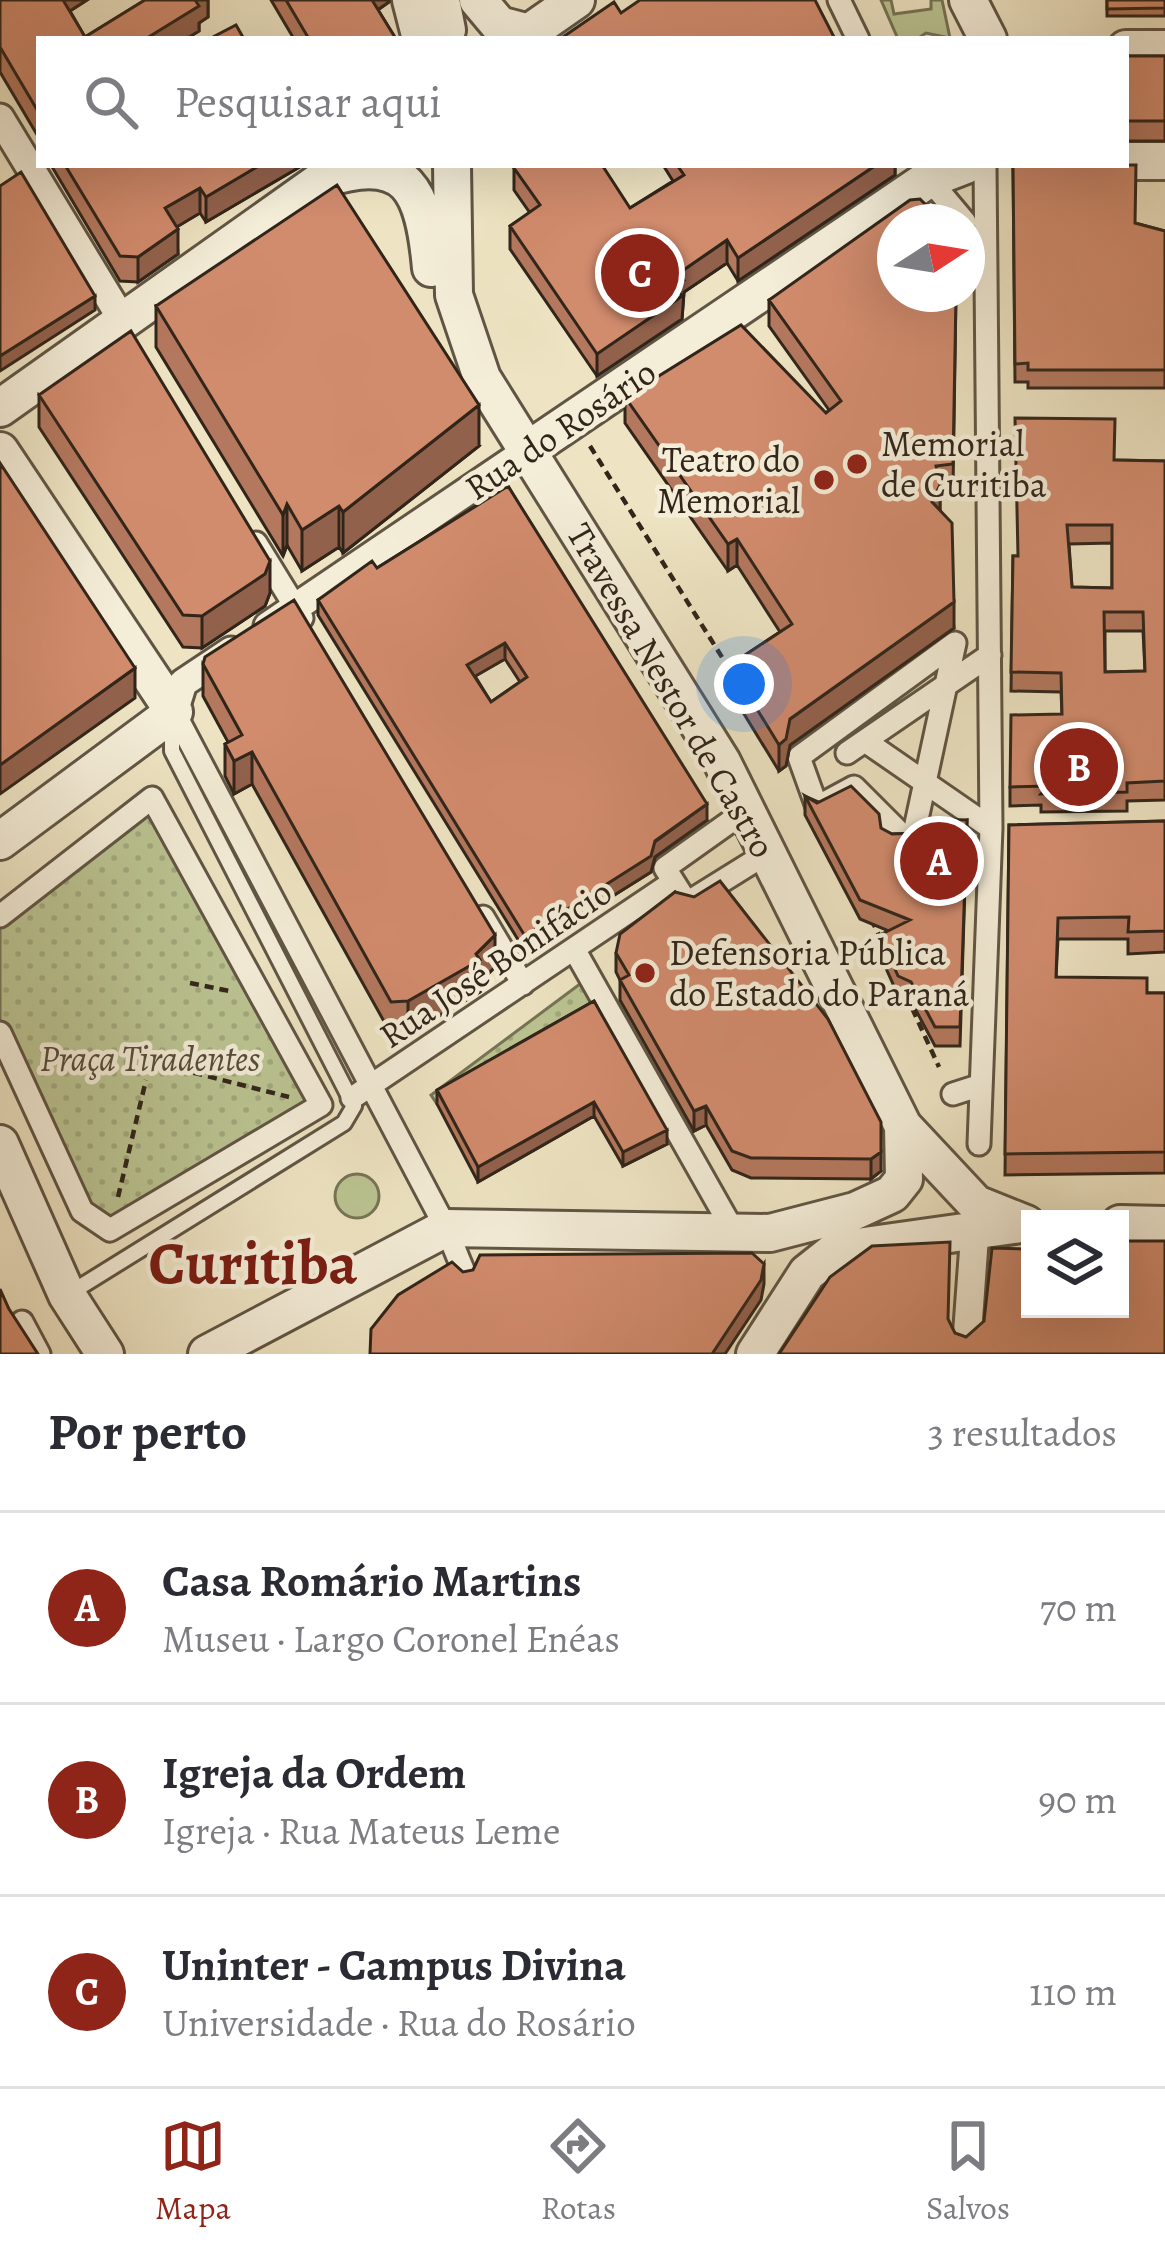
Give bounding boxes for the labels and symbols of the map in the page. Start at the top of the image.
north arrow [877,204,985,312]
pin: C [601,228,679,318]
street label: Rua do Rosário [455,347,665,511]
place label: Memorial de Curitiba [881,419,1047,509]
place label: Teatro do Memorial [657,435,800,525]
marker: Memorial de Curitiba [844,451,870,477]
marker: Teatro do Memorial [811,467,837,493]
street label: Travessa Nestor de Castro [556,514,787,866]
your location [714,654,774,714]
pin: B [1040,722,1118,812]
pin: A [900,816,978,906]
street label: Rua José Bonifácio [369,867,621,1059]
place label: Defensoria Pública do Estado do Paraná [669,928,969,1018]
marker: Defensoria Pública do Estado do Paraná [632,960,658,986]
park label: Praça Tiradentes [40,1034,260,1083]
district label: Curitiba [149,1223,357,1305]

